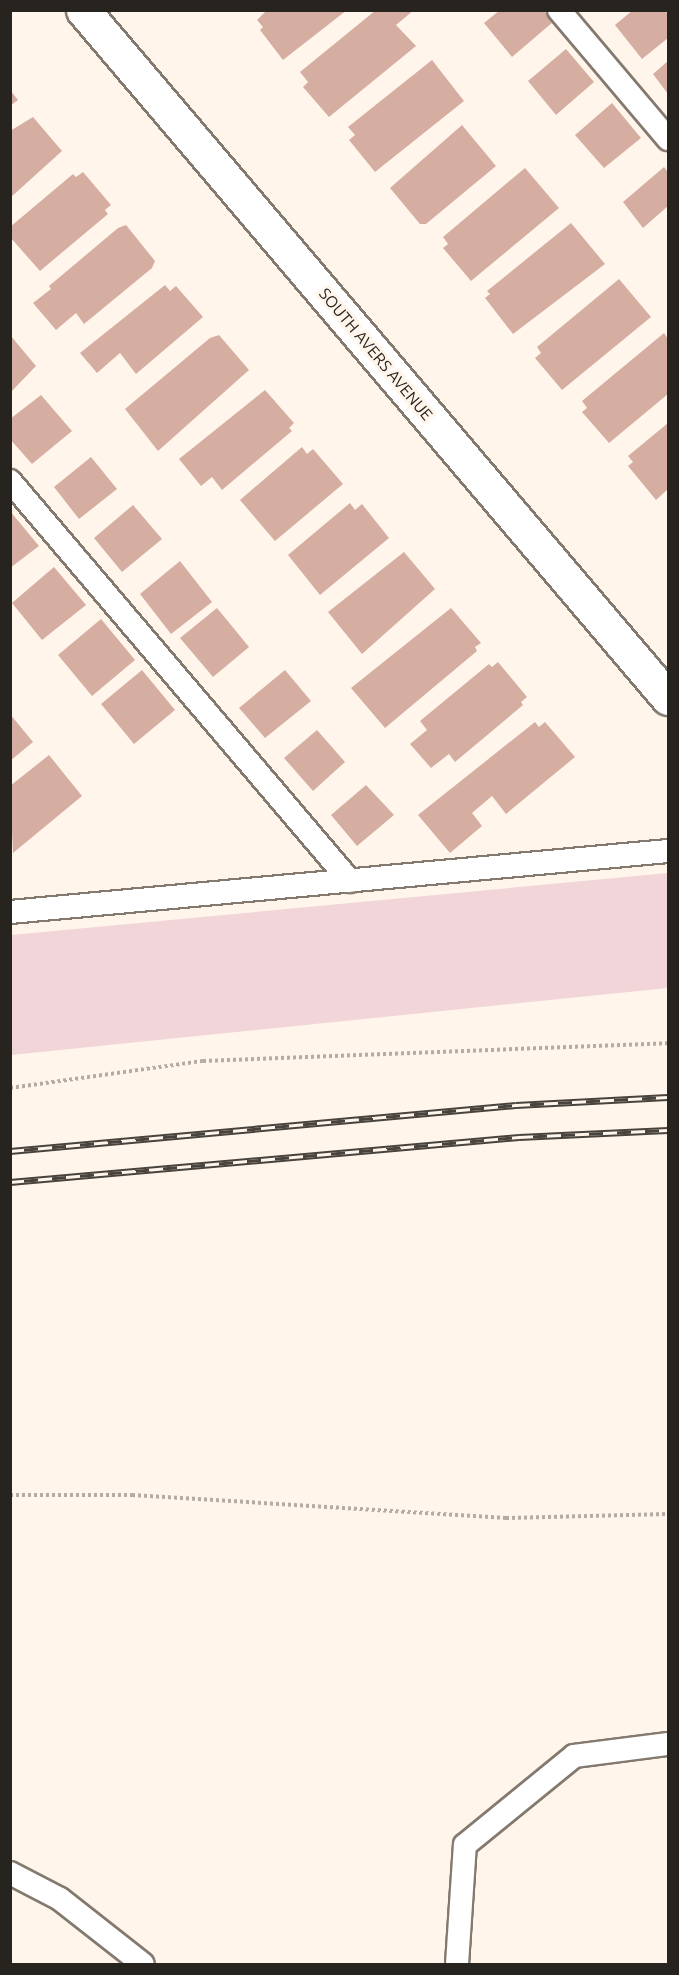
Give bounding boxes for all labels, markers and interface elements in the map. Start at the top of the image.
street label: SOUTH AVERS AVENUE [315,284,437,424]

